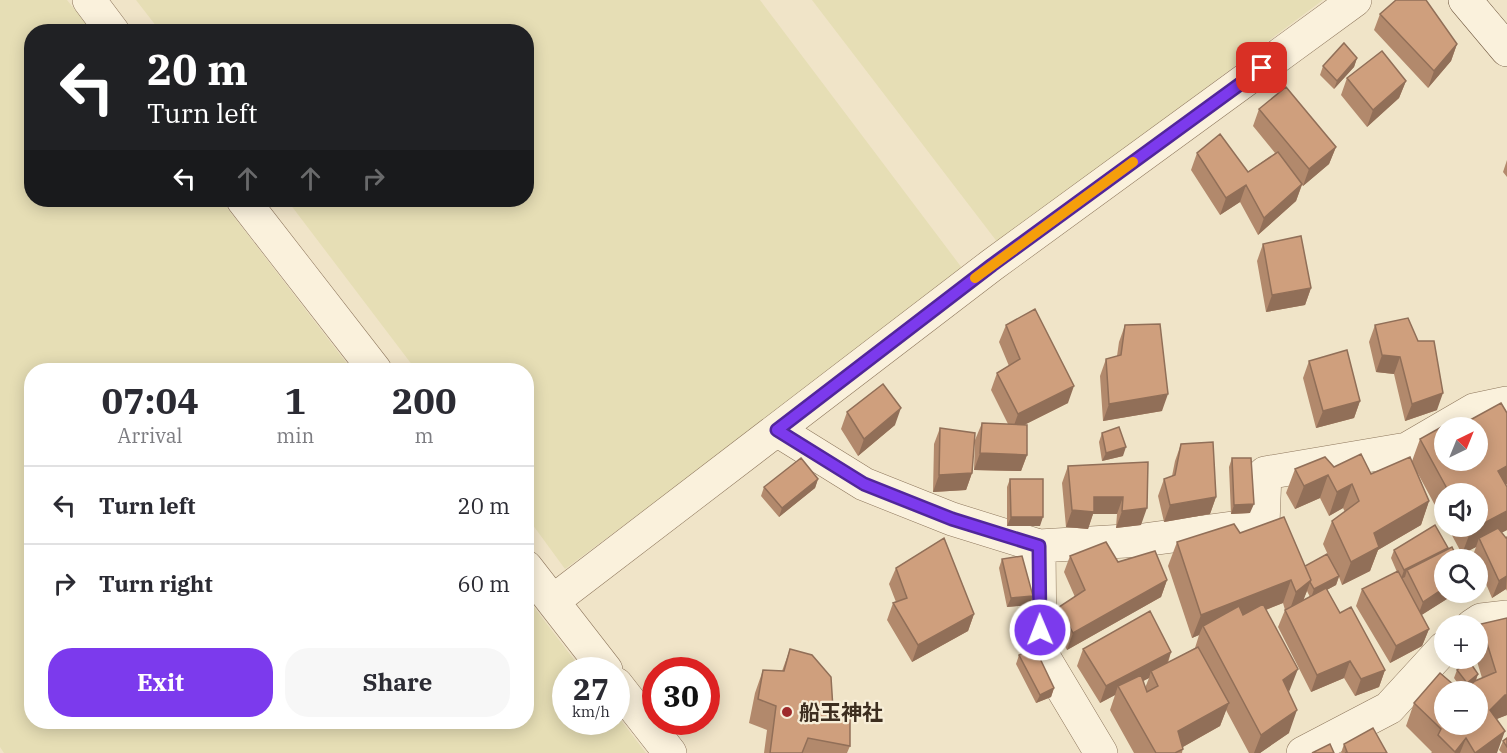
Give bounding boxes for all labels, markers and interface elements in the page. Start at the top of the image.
text: 20 m [147,42,248,97]
pin [1236,42,1287,93]
icon: left [48,48,126,126]
icon: arrive [1245,51,1278,84]
text: Turn left [147,95,258,130]
icon: left [168,162,201,195]
icon: ahead [231,162,264,195]
icon: ahead [294,162,327,195]
icon: right [357,162,390,195]
text: 07:04 [101,377,199,424]
text: 1 [284,377,306,424]
text: 200 [392,377,457,424]
north arrow [1434,417,1488,471]
map controls [1434,417,1488,735]
text: Arrival [118,422,183,449]
text: min [276,422,314,449]
text: m [415,422,434,449]
button: sound [1434,483,1488,537]
icon: left [48,489,81,522]
text: Turn left [99,491,195,520]
text: 20 m [458,491,510,520]
button: search [1434,549,1488,603]
icon: right [48,567,81,600]
text: Turn right [99,569,213,598]
text: 60 m [458,569,510,598]
position arrow [1008,598,1072,662]
button: + [1434,615,1488,669]
button: Exit [48,648,273,717]
button: Share [285,648,510,717]
speed limit sign: 30 [642,657,720,735]
text: 27 [573,669,609,708]
button: − [1434,681,1488,735]
place label: 船玉神社 [799,698,883,726]
text: km/h [572,702,610,721]
marker: 船玉神社 [780,705,794,719]

